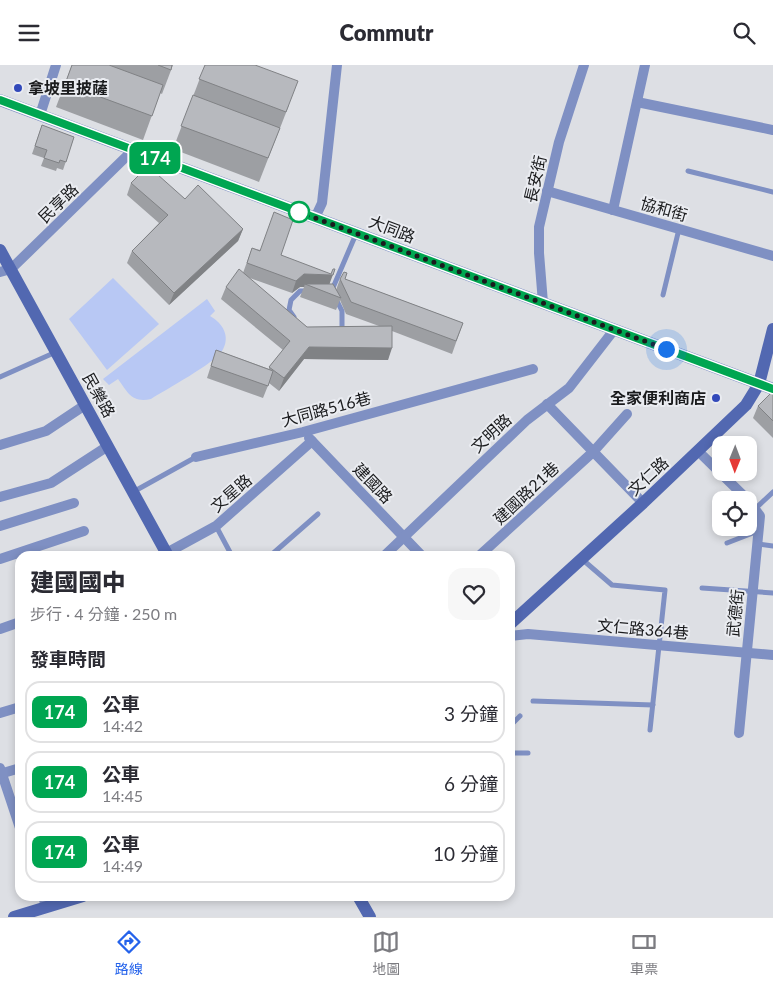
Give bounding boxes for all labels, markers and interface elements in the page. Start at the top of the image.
icon: menu [15,19,43,47]
text: Commutr [340,19,433,46]
icon: search [730,19,758,47]
place label: 拿坡里披薩 [28,78,108,97]
marker: 拿坡里披薩 [12,82,24,94]
line badge: 174 [126,142,184,174]
text: 174 [139,147,171,169]
street label: 長安街 [520,153,549,204]
street label: 民享路 [34,179,82,226]
street label: 協和街 [638,193,690,224]
unlabelled marker [288,201,310,223]
street label: 大同路 [366,211,418,246]
your location [654,337,679,362]
street label: 民樂路 [79,369,119,420]
street label: 大同路516巷 [279,387,373,430]
place label: 全家便利商店 [610,388,706,407]
marker: 全家便利商店 [710,392,722,404]
street label: 文明路 [467,409,515,456]
north arrow [712,436,758,481]
map controls [712,436,757,536]
street label: 文仁路 [624,452,672,499]
street label: 建國路21巷 [489,458,562,528]
street label: 建國路 [350,459,397,507]
street label: 文星路 [206,470,255,516]
button: locate [712,491,757,536]
text: 建國國中 [30,567,126,596]
button: heart [448,568,500,620]
street label: 武德街 [723,588,746,638]
text: 步行 · 4 分鐘 · 250 m [30,604,177,623]
street label: 文仁路364巷 [596,615,690,642]
text: 發車時間 [30,647,106,670]
text: 公車 [102,692,140,715]
text: 174 [44,701,75,723]
text: 3 分鐘 [444,702,498,725]
text: 14:42 [102,716,143,735]
text: 公車 [102,762,140,785]
text: 174 [44,771,75,793]
text: 6 分鐘 [444,772,498,795]
text: 14:45 [102,786,143,805]
text: 公車 [102,832,140,855]
text: 174 [44,841,75,863]
text: 10 分鐘 [433,842,498,865]
text: 14:49 [102,856,143,875]
tab: 路線 [115,928,143,978]
tab: 地圖 [372,928,400,978]
tab: 車票 [630,928,658,978]

